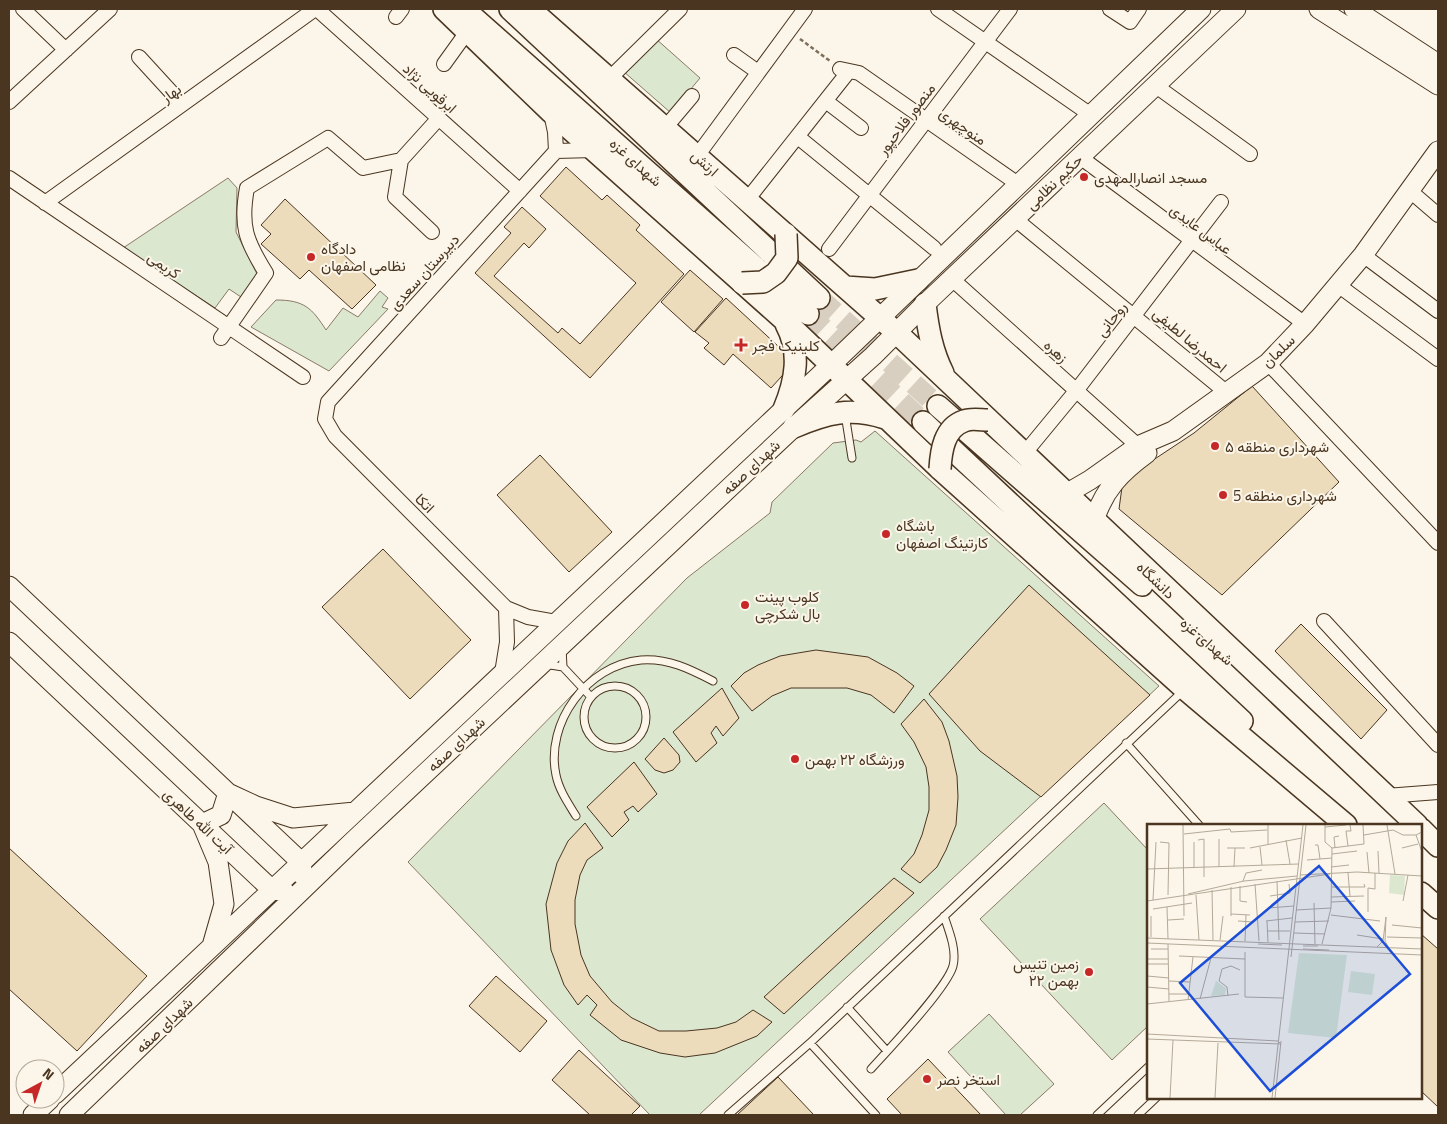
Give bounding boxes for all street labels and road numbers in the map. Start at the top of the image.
street label: ابرقویی نژاد [398,57,462,119]
street label: بهار [155,78,186,109]
street label: منصور فلاحپور [871,78,941,161]
street label: منوچهری [934,101,992,151]
street label: شهدای غزه [604,132,668,192]
street label: ارتش [686,144,724,182]
street label: حکیم نظامی [1020,149,1088,215]
street label: عباس عابدی [1165,198,1237,260]
street label: دبیرستان سعدی [383,229,465,315]
street label: کریمی [143,245,185,285]
street label: روحانی [1090,296,1132,342]
street label: احمدرضا لطیفی [1148,302,1232,378]
street label: سلمان [1256,329,1300,373]
street label: زهره [1039,334,1073,368]
street label: شهدای صفه [717,434,785,500]
street label: اتکا [410,488,440,518]
street label: دانشگاه [1131,556,1181,604]
street label: شهدای غزه [1175,611,1239,671]
street label: شهدای صفه [422,711,490,777]
street label: آیت الله طاهری [158,783,239,860]
street label: شهدای صفه [130,991,198,1058]

